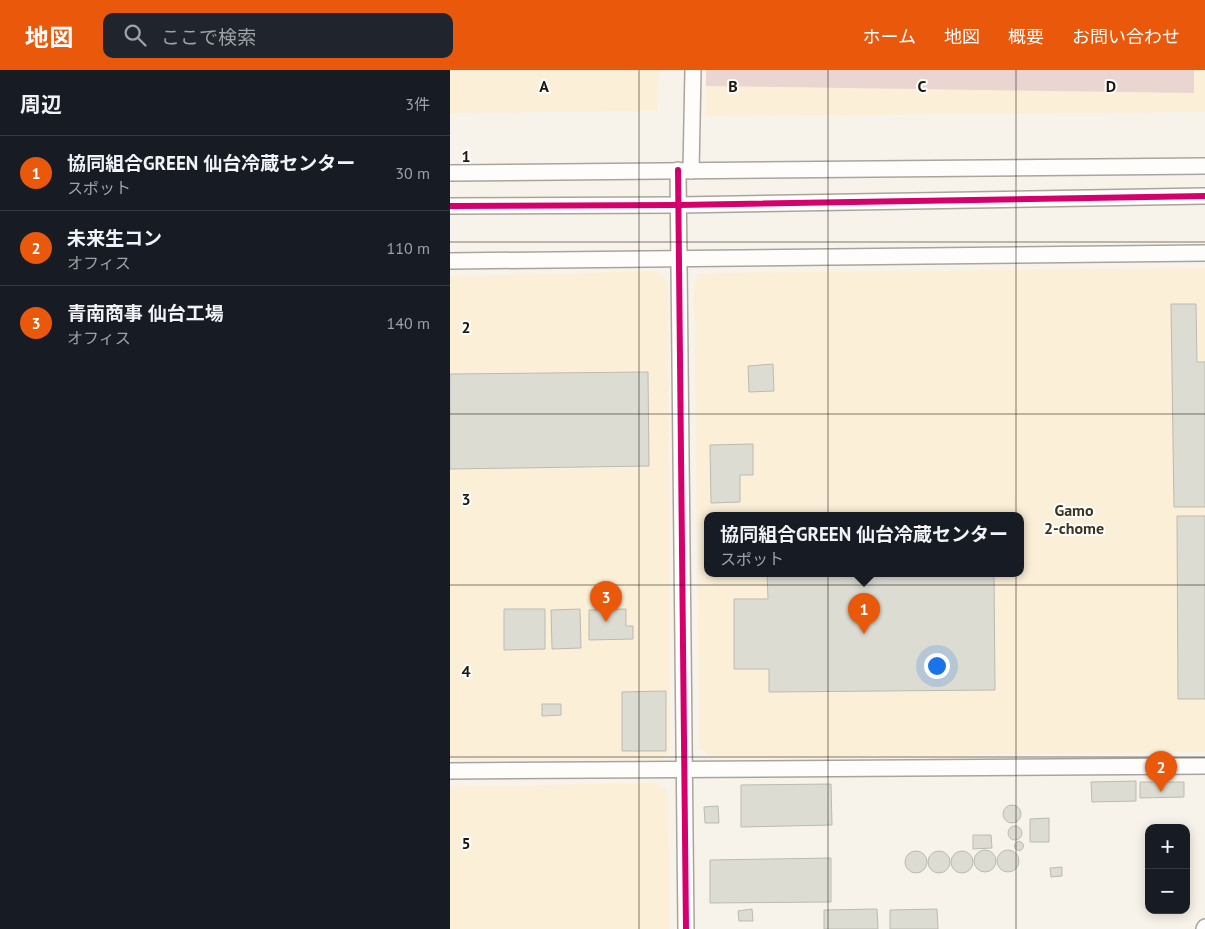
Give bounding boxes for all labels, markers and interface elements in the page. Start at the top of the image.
search box [103,13,453,58]
icon: search [121,21,149,49]
text: 地図 [25,22,73,53]
text: ここで検索 [161,25,256,49]
text: ホーム [863,25,916,48]
text: 地図 [944,25,980,48]
text: 概要 [1008,25,1044,48]
text: お問い合わせ [1072,25,1180,48]
text: A [539,76,549,96]
text: B [728,76,738,96]
text: C [918,76,927,96]
text: D [1106,76,1116,96]
text: 周辺 [20,91,62,118]
text: 3件 [405,94,430,114]
text: 1 [461,146,471,166]
text: 協同組合GREEN 仙台冷蔵センター [67,151,355,175]
text: 1 [31,163,41,183]
text: 30 m [395,163,430,183]
text: スポット [67,178,131,198]
text: 未来生コン [67,226,162,250]
text: 2 [31,238,41,258]
text: 110 m [387,238,430,258]
text: オフィス [67,253,131,273]
text: 青南商事 仙台工場 [67,301,224,325]
text: 3 [31,313,41,333]
text: 140 m [387,313,430,333]
text: 2 [461,317,471,337]
text: オフィス [67,328,131,348]
text: 3 [461,489,471,509]
district label: Gamo 2-chome [1044,500,1104,538]
popup [704,512,1024,577]
text: 協同組合GREEN 仙台冷蔵センター [720,522,1008,546]
text: スポット [720,549,784,569]
pin: 3 [590,581,622,622]
pin: 1 [848,593,880,634]
your location [924,653,950,679]
text: 4 [461,661,471,681]
pin: 2 [1145,751,1177,792]
map controls [1145,824,1190,914]
button: + [1145,824,1190,869]
text: 5 [461,833,471,853]
button: − [1145,869,1190,914]

